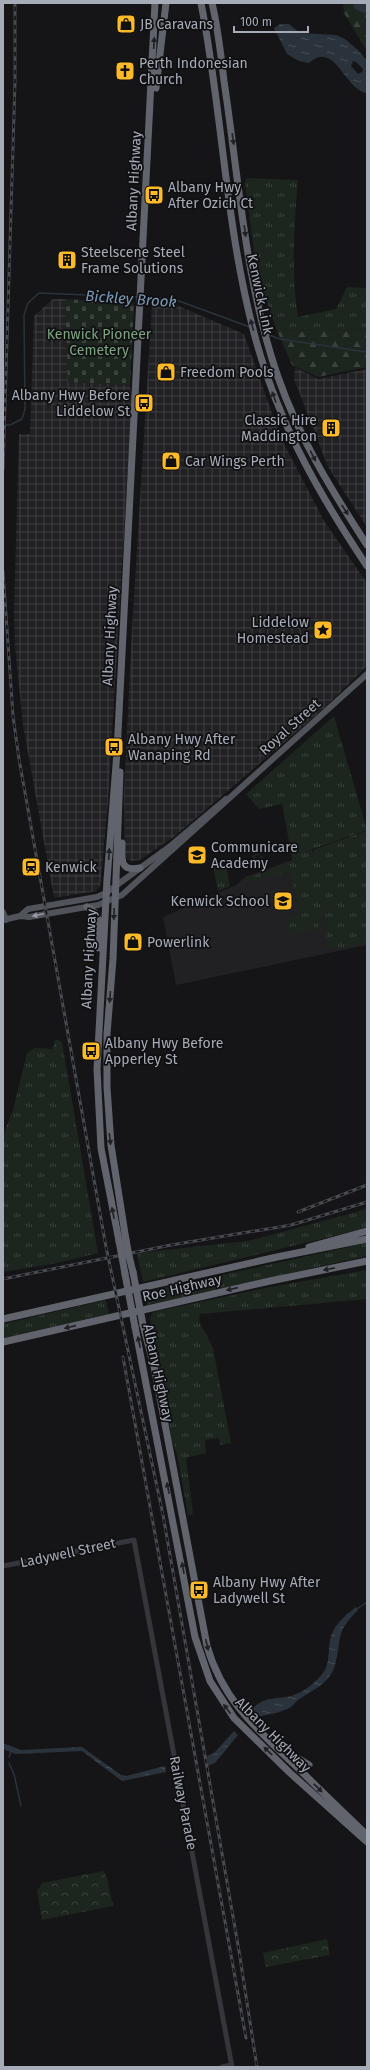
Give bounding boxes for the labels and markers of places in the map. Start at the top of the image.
shop icon: JB Caravans [115,13,137,35]
place label: JB Caravans [140,16,214,33]
place label: Perth Indonesian Church [139,55,248,88]
church icon: Perth Indonesian Church [114,60,136,82]
place label: Albany Hwy After Ozich Ct [168,179,254,212]
bus stop icon: Albany Hwy After Ozich Ct [143,184,165,206]
place label: Steelscene Steel Frame Solutions [81,244,185,277]
building icon: Steelscene Steel Frame Solutions [56,249,78,271]
shop icon: Freedom Pools [155,361,177,383]
place label: Freedom Pools [180,364,274,381]
place label: Albany Hwy Before Liddelow St [12,387,131,420]
bus stop icon: Albany Hwy Before Liddelow St [133,392,155,414]
place label: Classic Hire Maddington [241,412,317,445]
building icon: Classic Hire Maddington [320,417,342,439]
shop icon: Car Wings Perth [160,450,182,472]
place label: Car Wings Perth [185,453,285,470]
place label: Liddelow Homestead [237,614,309,647]
place icon: Liddelow Homestead [312,619,334,641]
place label: Albany Hwy After Wanaping Rd [128,731,236,764]
bus stop icon: Albany Hwy After Wanaping Rd [103,736,125,758]
place label: Communicare Academy [211,839,298,872]
school or university icon: Communicare Academy [186,844,208,866]
station icon: Kenwick [20,856,42,878]
place label: Kenwick [45,859,98,876]
school or university icon: Kenwick School [272,890,294,912]
place label: Kenwick School [171,893,269,910]
shop icon: Powerlink [122,931,144,953]
place label: Powerlink [147,934,210,951]
place label: Albany Hwy Before Apperley St [105,1035,223,1068]
bus stop icon: Albany Hwy Before Apperley St [80,1040,102,1062]
place label: Albany Hwy After Ladywell St [213,1574,321,1607]
bus stop icon: Albany Hwy After Ladywell St [188,1579,210,1601]

